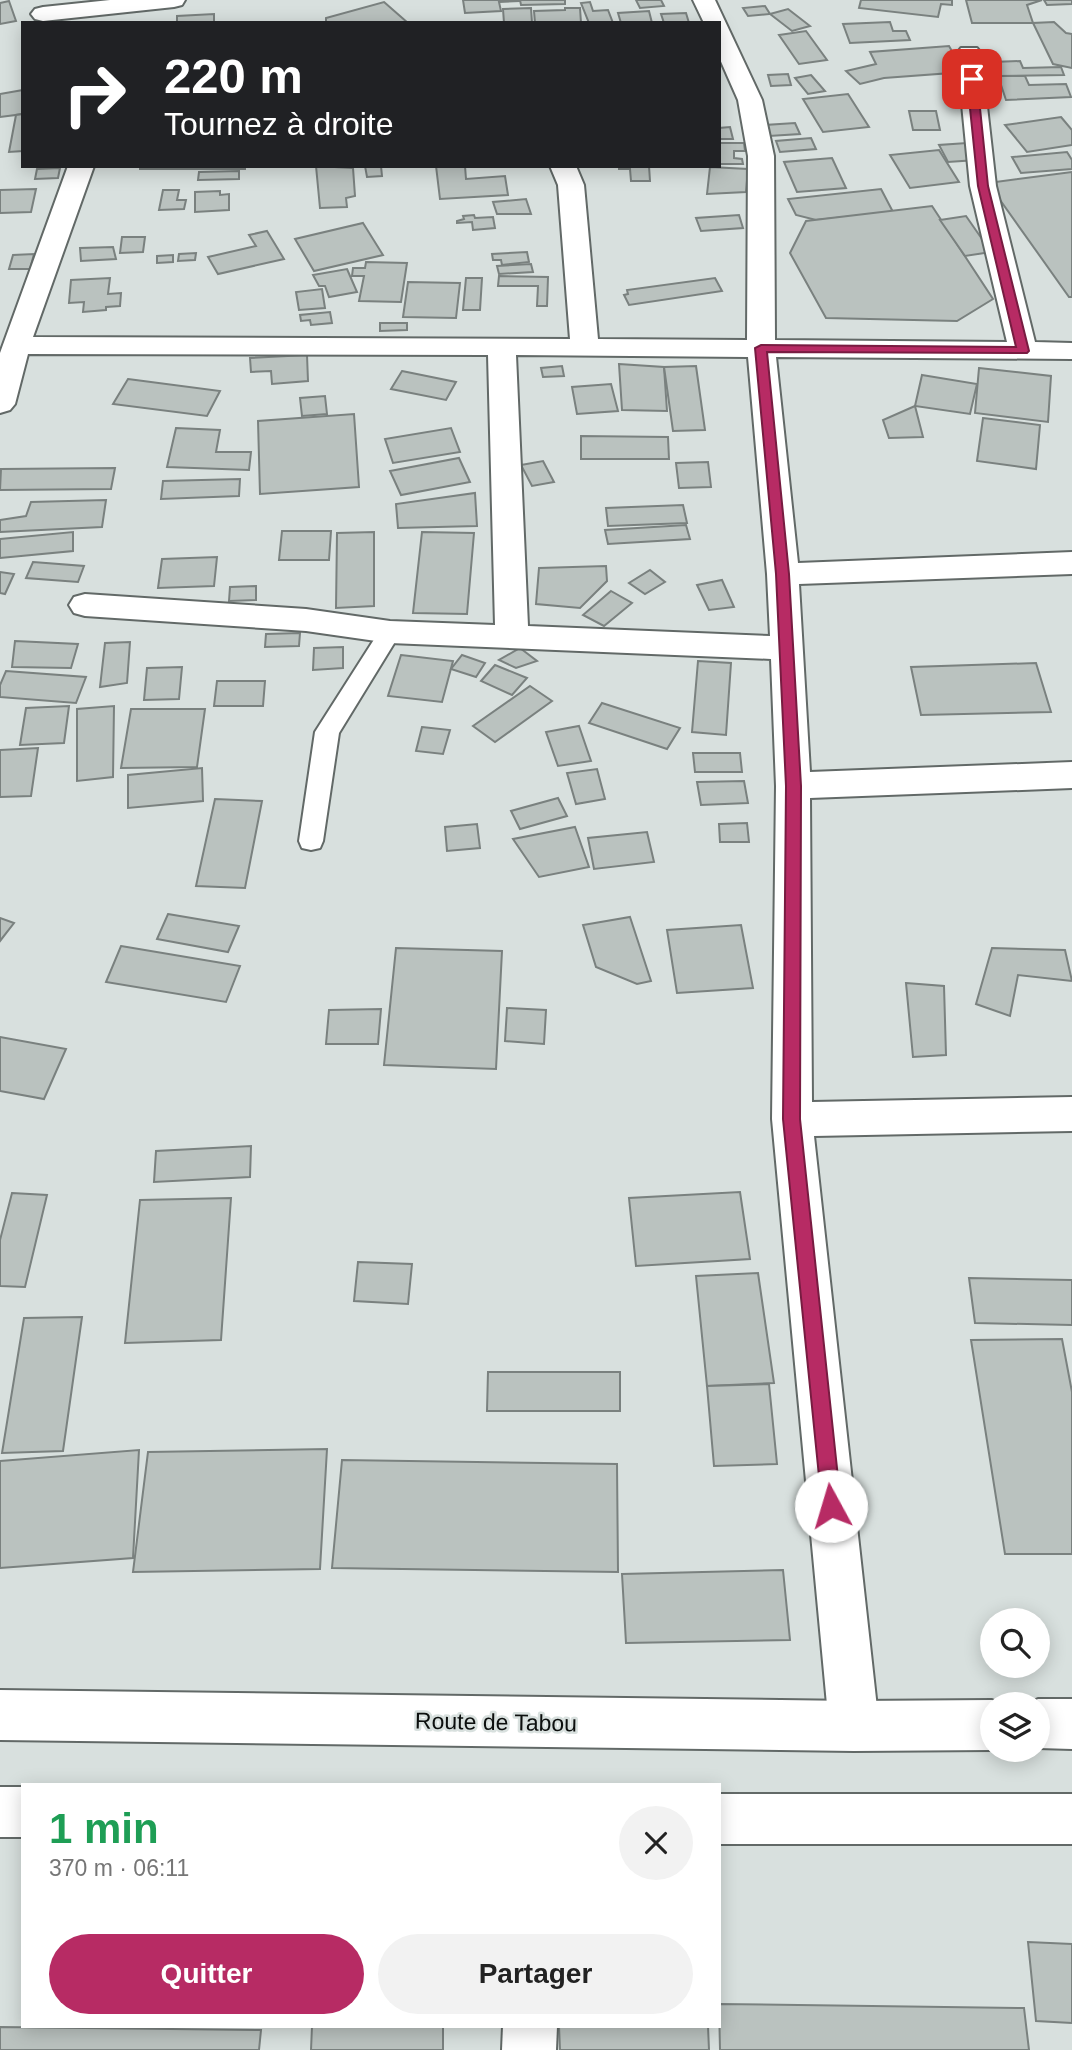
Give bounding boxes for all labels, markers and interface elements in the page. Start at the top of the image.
icon: right [49,49,140,140]
text: 220 m [164,49,303,103]
pin [942,49,1002,109]
icon: arrive [953,60,991,98]
text: Tournez à droite [164,106,393,142]
position arrow [794,1469,868,1543]
map controls [980,1608,1050,1762]
button: search [980,1608,1050,1678]
button: layers [980,1692,1050,1762]
street label: Route de Tabou [415,1708,577,1736]
text: 1 min [49,1805,159,1852]
button: close [619,1806,693,1880]
text: 370 m · 06:11 [49,1855,189,1881]
button: Quitter [49,1934,364,2014]
button: Partager [378,1934,693,2014]

